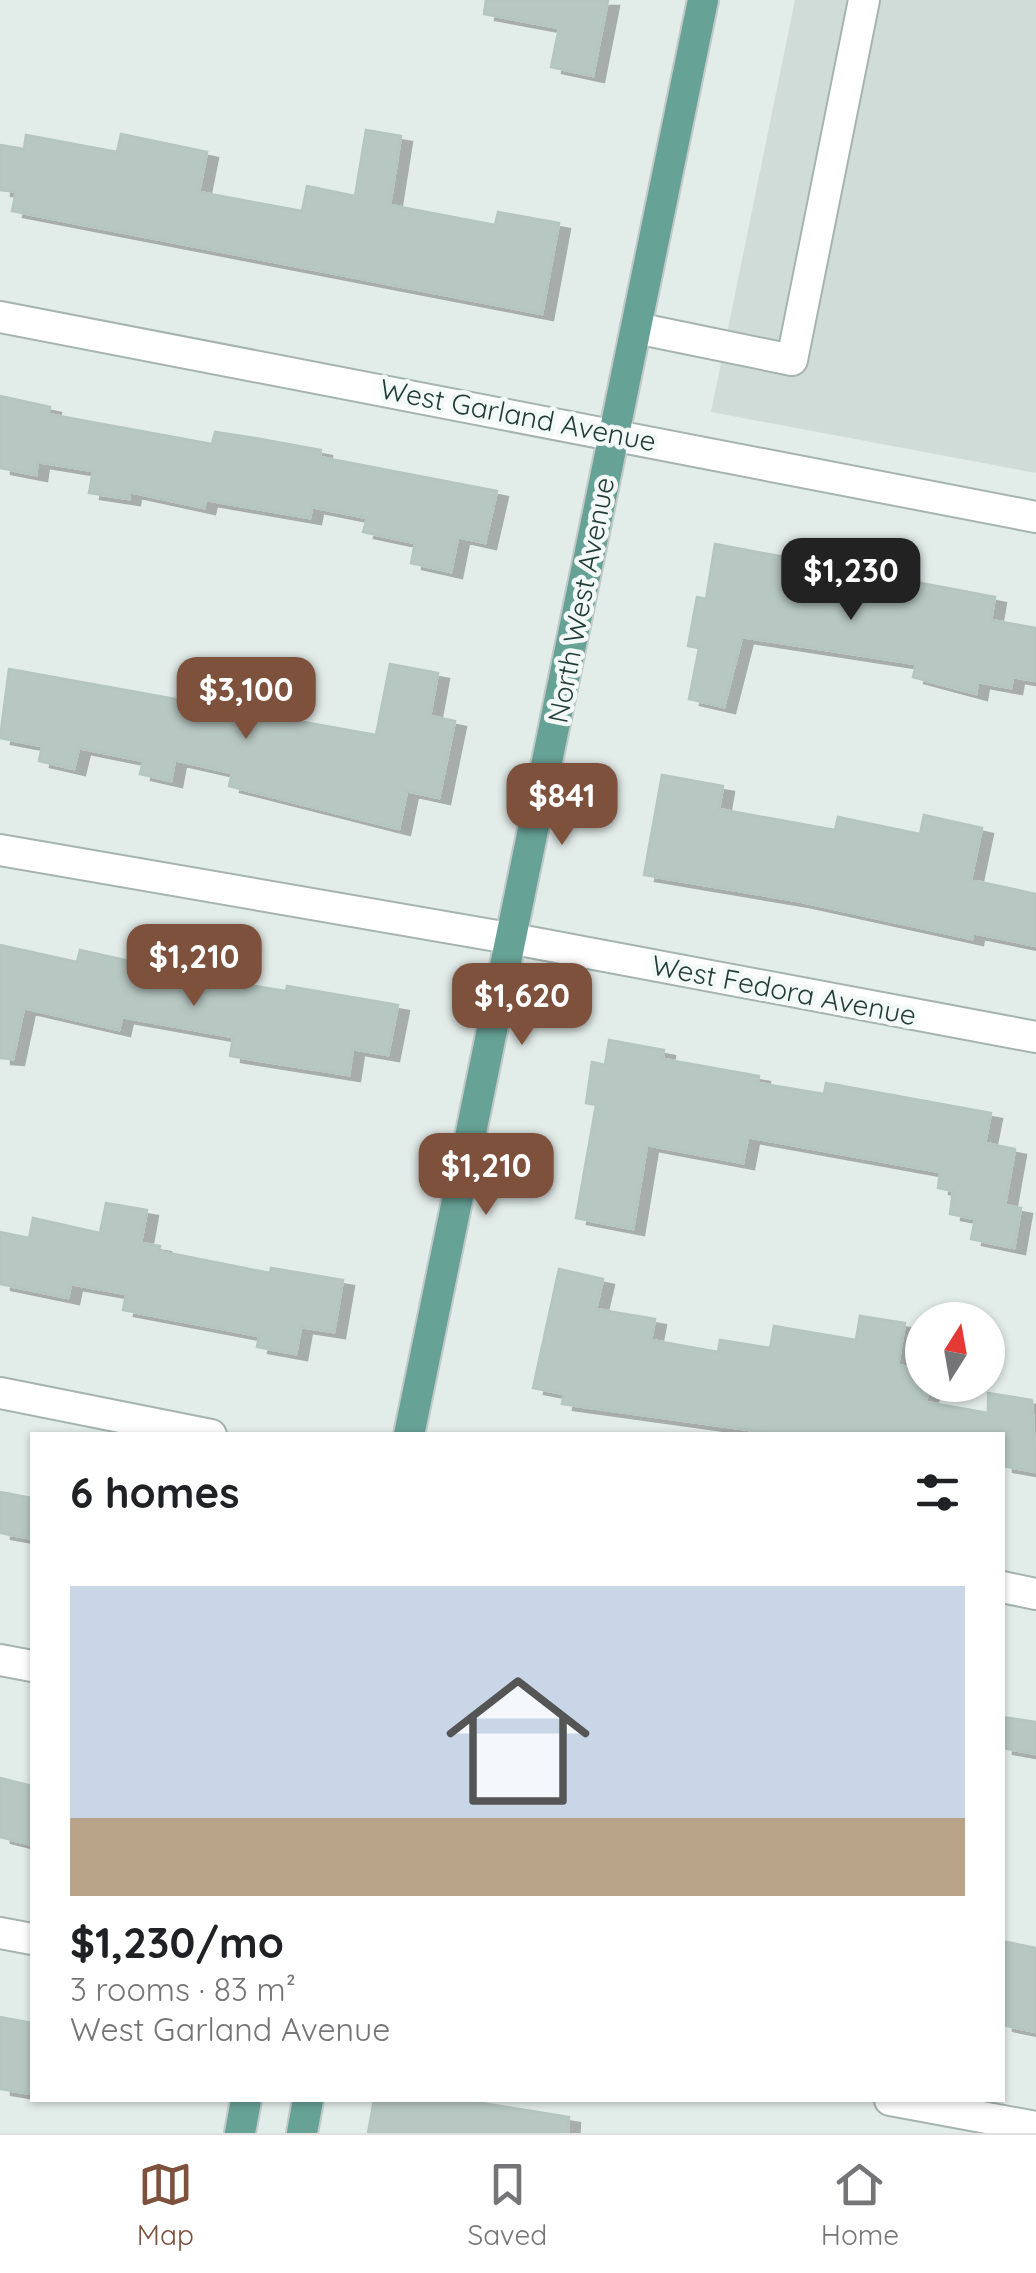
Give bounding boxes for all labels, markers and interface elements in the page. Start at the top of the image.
street label: West Garland Avenue [377,371,659,458]
street label: North West Avenue [540,474,622,726]
pin: $1,230 [770,538,932,623]
text: $1,230 [803,550,899,590]
pin: $3,100 [165,657,327,742]
text: $3,100 [199,669,293,709]
pin: $841 [503,763,621,848]
text: $841 [529,775,595,815]
pin: $1,210 [113,924,275,1009]
text: $1,210 [149,936,239,976]
street label: West Fedora Avenue [649,947,919,1032]
pin: $1,620 [441,963,603,1048]
text: $1,620 [474,975,570,1015]
pin: $1,210 [405,1133,567,1218]
text: $1,210 [441,1145,531,1185]
north arrow [905,1302,1005,1402]
map controls [905,1302,1005,1402]
icon: filters [910,1465,965,1520]
text: 6 homes [70,1466,240,1519]
icon: home [428,1651,608,1831]
text: $1,230/mo [70,1916,284,1969]
text: 3 rooms · 83 m² [70,1969,296,2009]
text: West Garland Avenue [70,2009,390,2049]
tab: Map [137,2157,194,2252]
tab: Saved [467,2157,547,2252]
tab: Home [821,2157,899,2252]

